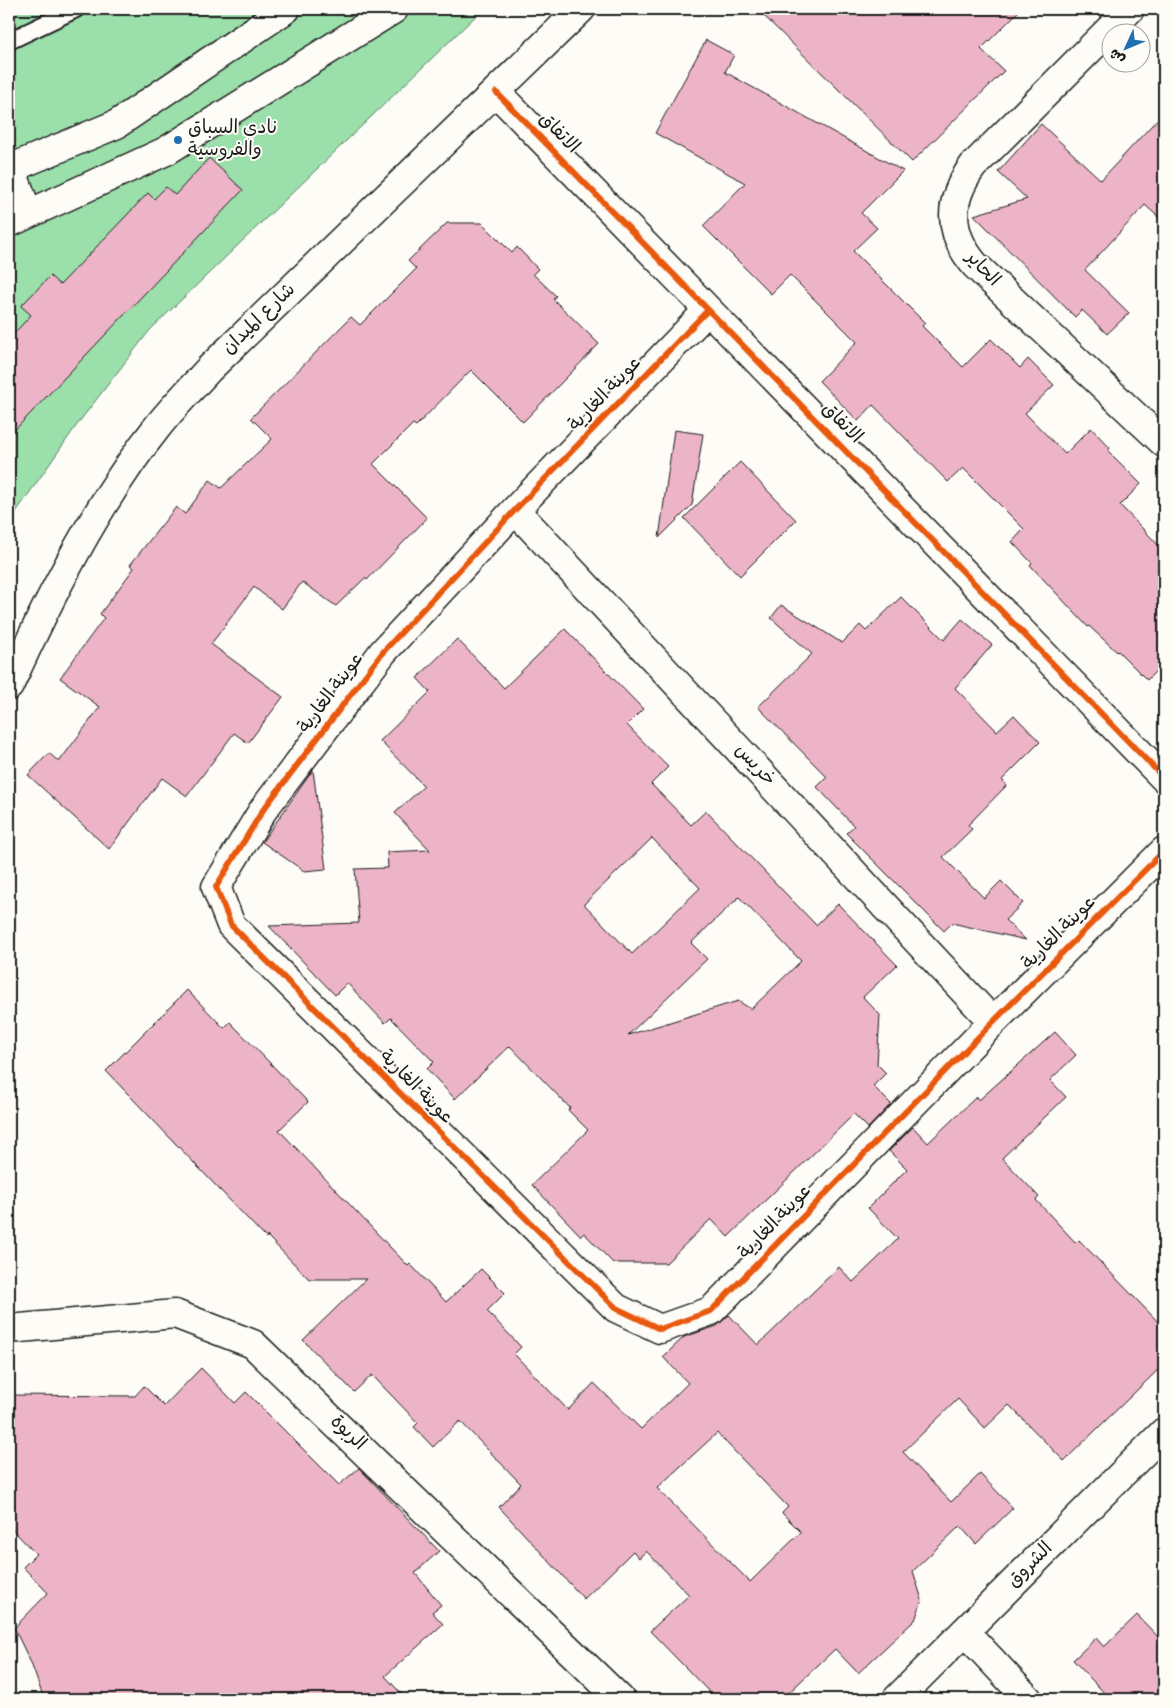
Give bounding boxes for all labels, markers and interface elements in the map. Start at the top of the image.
north arrow [1100,22,1150,72]
text: ش [1107,44,1130,67]
street label: الاتفاق [533,108,583,160]
place label: نادي السباق والفروسية [188,118,277,163]
marker: نادي السباق والفروسية [172,134,184,146]
street label: الحاير [959,246,1004,292]
street label: شارع الميدان [219,279,301,361]
street label: عوينة الغارية [565,353,647,437]
street label: الاتفاق [816,398,866,450]
street label: عوينة الغارية [294,649,370,739]
street label: خريس [729,740,779,792]
street label: عوينة الغارية [1018,892,1102,976]
street label: عوينة الغارية [373,1046,457,1130]
street label: عوينة الغارية [735,1181,817,1265]
street label: الربوة [324,1411,370,1457]
street label: الشروق [1003,1538,1059,1594]

